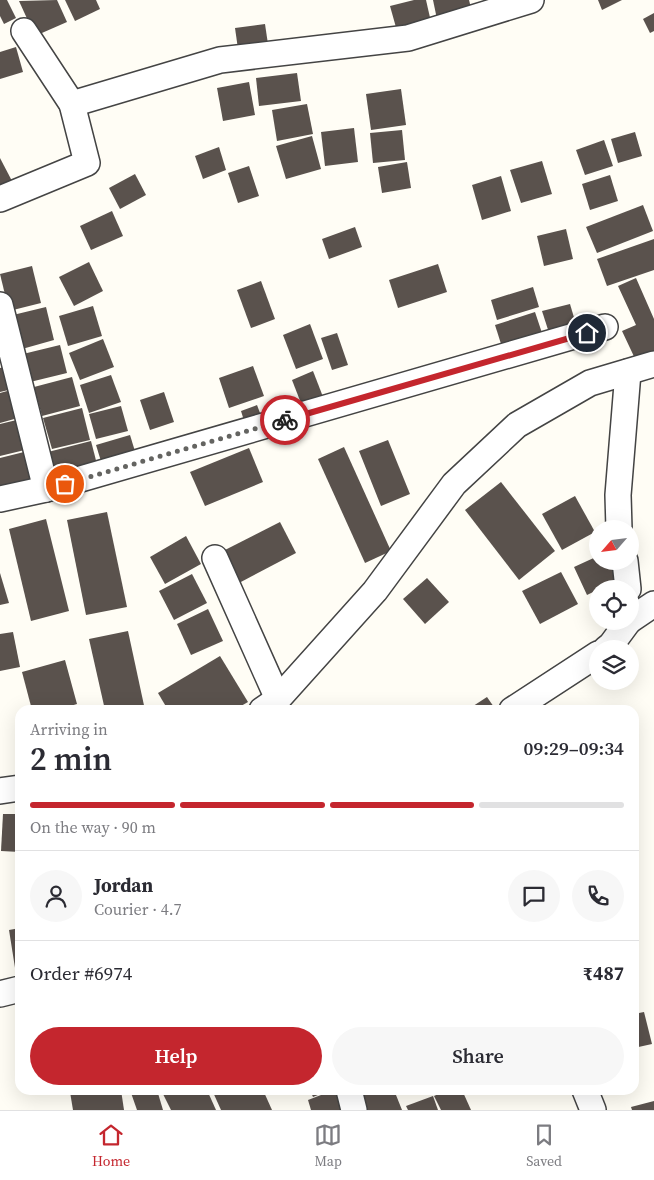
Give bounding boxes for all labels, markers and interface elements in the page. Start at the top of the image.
pin [566,312,608,354]
icon: home [573,319,601,347]
courier [260,395,310,445]
icon: bike [271,406,299,434]
pin [44,463,86,505]
icon: bag [51,470,79,498]
north arrow [589,520,639,570]
map controls [589,520,639,690]
button: locate [589,580,639,630]
button: layers [589,640,639,690]
text: Arriving in [30,718,108,740]
text: 09:29–09:34 [524,735,624,761]
text: 2 min [30,737,112,781]
text: On the way · 90 m [30,816,156,838]
button: person [30,870,82,922]
button: chat [508,870,560,922]
button: phone [572,870,624,922]
text: Jordan [94,872,153,898]
text: Courier · 4.7 [94,898,182,920]
text: Order #6974 [30,960,132,986]
text: ₹487 [583,960,624,986]
button: Help [30,1027,322,1085]
button: Share [332,1027,624,1085]
tab: Home [92,1121,130,1171]
tab: Map [314,1121,342,1171]
tab: Saved [526,1121,562,1171]

